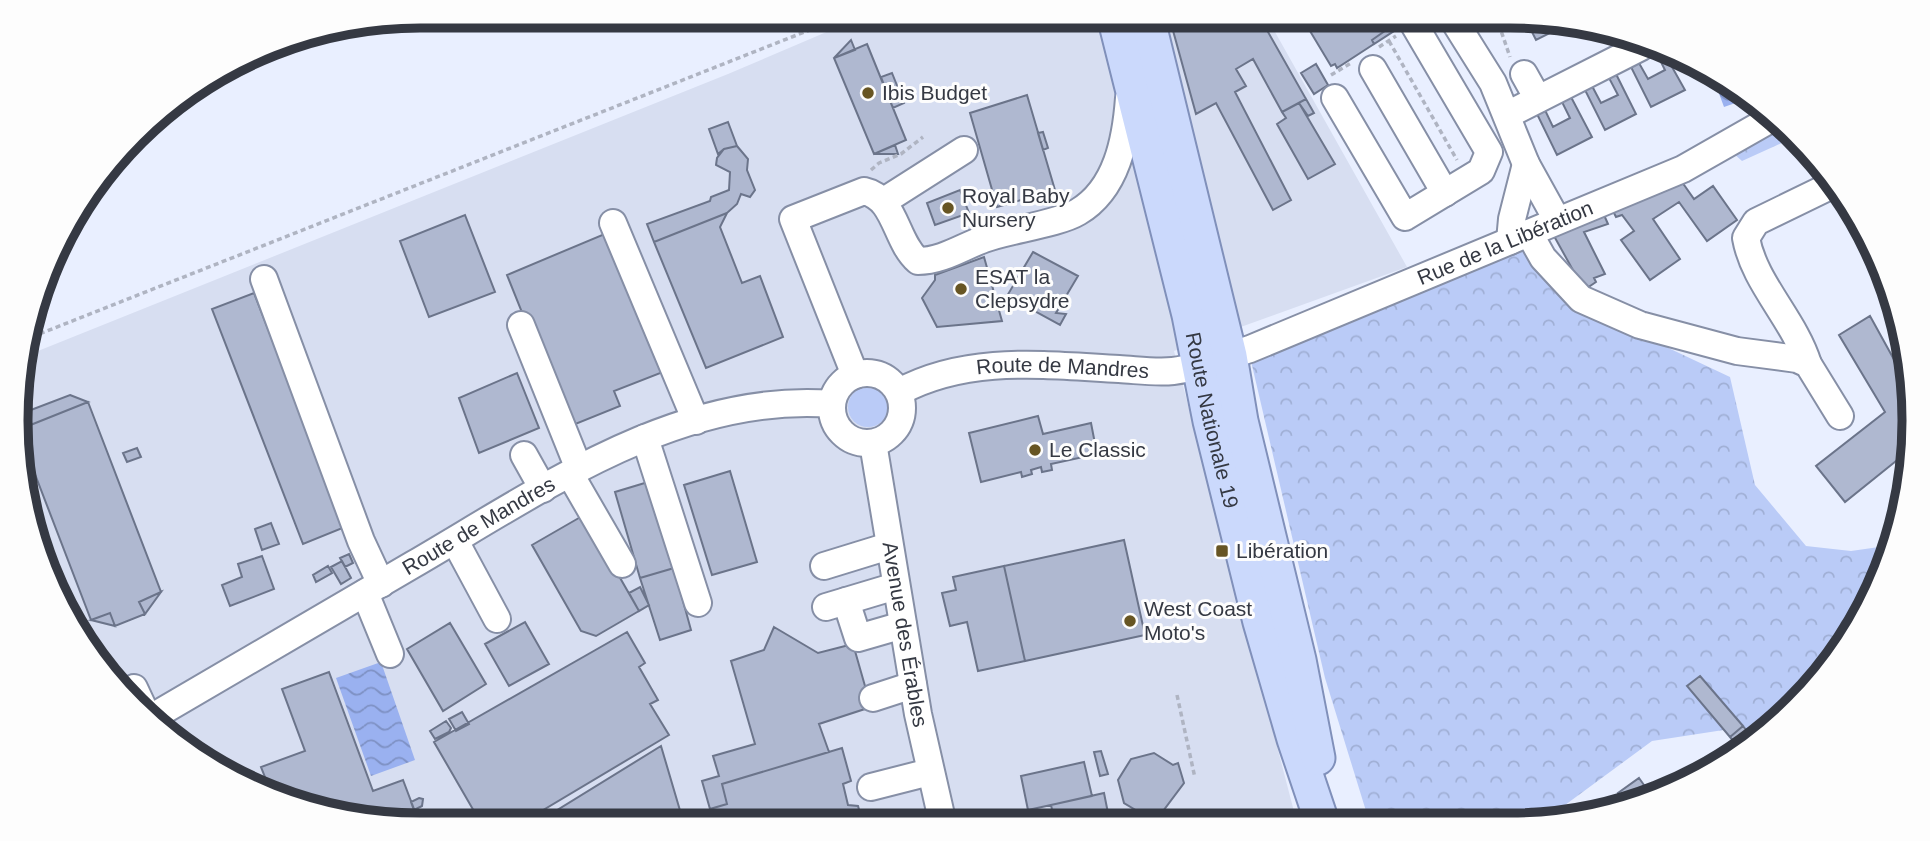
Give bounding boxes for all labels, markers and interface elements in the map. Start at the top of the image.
place label: Ibis Budget [882,81,987,104]
marker: Ibis Budget [860,85,876,101]
place label: Royal Baby Nursery [962,184,1070,231]
street label: Rue de la Libération [1414,196,1596,289]
marker: Royal Baby Nursery [940,200,956,216]
place label: ESAT la Clepsydre [975,265,1070,312]
marker: ESAT la Clepsydre [953,281,969,297]
street label: Route Nationale 19 [1182,330,1243,511]
street label: Route de Mandres [975,353,1150,382]
place label: Le Classic [1049,438,1146,461]
marker: Le Classic [1027,442,1043,458]
street label: Route de Mandres [398,472,559,579]
place label: Libération [1236,539,1328,562]
street label: Avenue des Érables [879,540,933,729]
marker: Libération [1214,543,1230,559]
place label: West Coast Moto's [1144,597,1252,644]
marker: West Coast Moto's [1122,613,1138,629]

